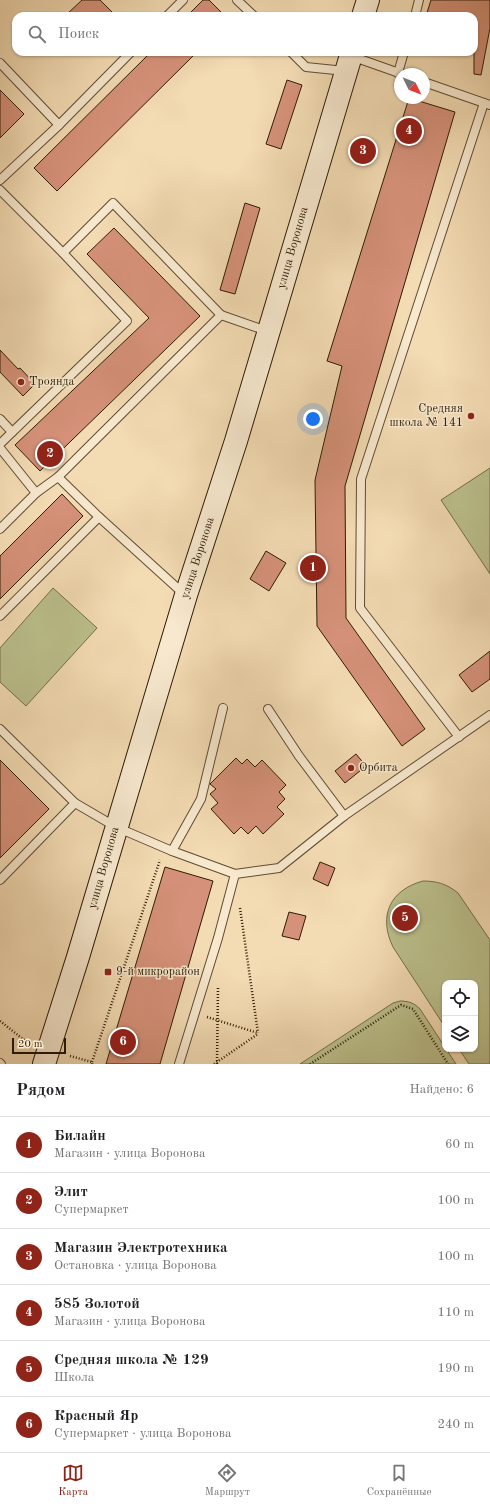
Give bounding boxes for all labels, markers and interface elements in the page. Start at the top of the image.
search box [12,12,478,56]
icon: search [26,23,48,45]
text: Поиск [58,27,99,42]
north arrow [394,68,430,104]
pin: 4 [396,116,422,146]
pin: 3 [350,136,376,166]
street label: улица Воронова [276,206,310,290]
place label: Троянда [29,376,74,388]
marker: Троянда [16,377,26,387]
place label: Средняя школа № 141 [389,403,463,429]
your location [303,409,323,429]
marker: Средняя школа № 141 [466,411,476,421]
pin: 2 [37,439,63,469]
street label: улица Воронова [179,516,217,600]
pin: 1 [300,553,326,583]
place label: Орбита [359,762,398,774]
marker: Орбита [346,763,356,773]
street label: улица Воронова [87,826,121,910]
pin: 5 [392,903,418,933]
place label: 9-й микрорайон [116,966,200,978]
marker: 9-й микрорайон [103,967,113,977]
map controls [442,980,478,1052]
button: locate [442,980,478,1016]
button: layers [442,1016,478,1052]
pin: 6 [110,1027,136,1057]
scale bar [12,1036,66,1055]
text: 20 m [18,1039,43,1050]
text: Рядом [16,1082,65,1099]
text: Найдено: 6 [410,1083,474,1096]
text: Билайн [54,1129,106,1144]
text: 1 [25,1138,33,1151]
text: 60 m [445,1138,474,1151]
text: Магазин · улица Воронова [54,1147,205,1160]
text: Элит [54,1185,88,1200]
text: 2 [25,1194,33,1207]
text: 100 m [437,1194,474,1207]
text: Супермаркет [54,1203,129,1216]
text: Магазин Электротехника [54,1241,228,1256]
text: 3 [25,1250,33,1263]
text: 100 m [437,1250,474,1263]
text: Остановка · улица Воронова [54,1259,217,1272]
text: 585 Золотой [54,1297,140,1312]
text: 4 [25,1306,33,1319]
text: 110 m [437,1306,474,1319]
text: Магазин · улица Воронова [54,1315,205,1328]
text: Средняя школа № 129 [54,1353,209,1368]
text: 5 [25,1362,33,1375]
text: 190 m [437,1362,474,1375]
text: Школа [54,1371,94,1384]
text: Красный Яр [54,1409,139,1424]
text: 6 [25,1418,33,1431]
text: 240 m [437,1418,474,1431]
text: Супермаркет · улица Воронова [54,1427,231,1440]
tab: Карта [58,1462,88,1500]
tab: Маршрут [205,1462,250,1500]
tab: Сохранённые [367,1462,432,1500]

